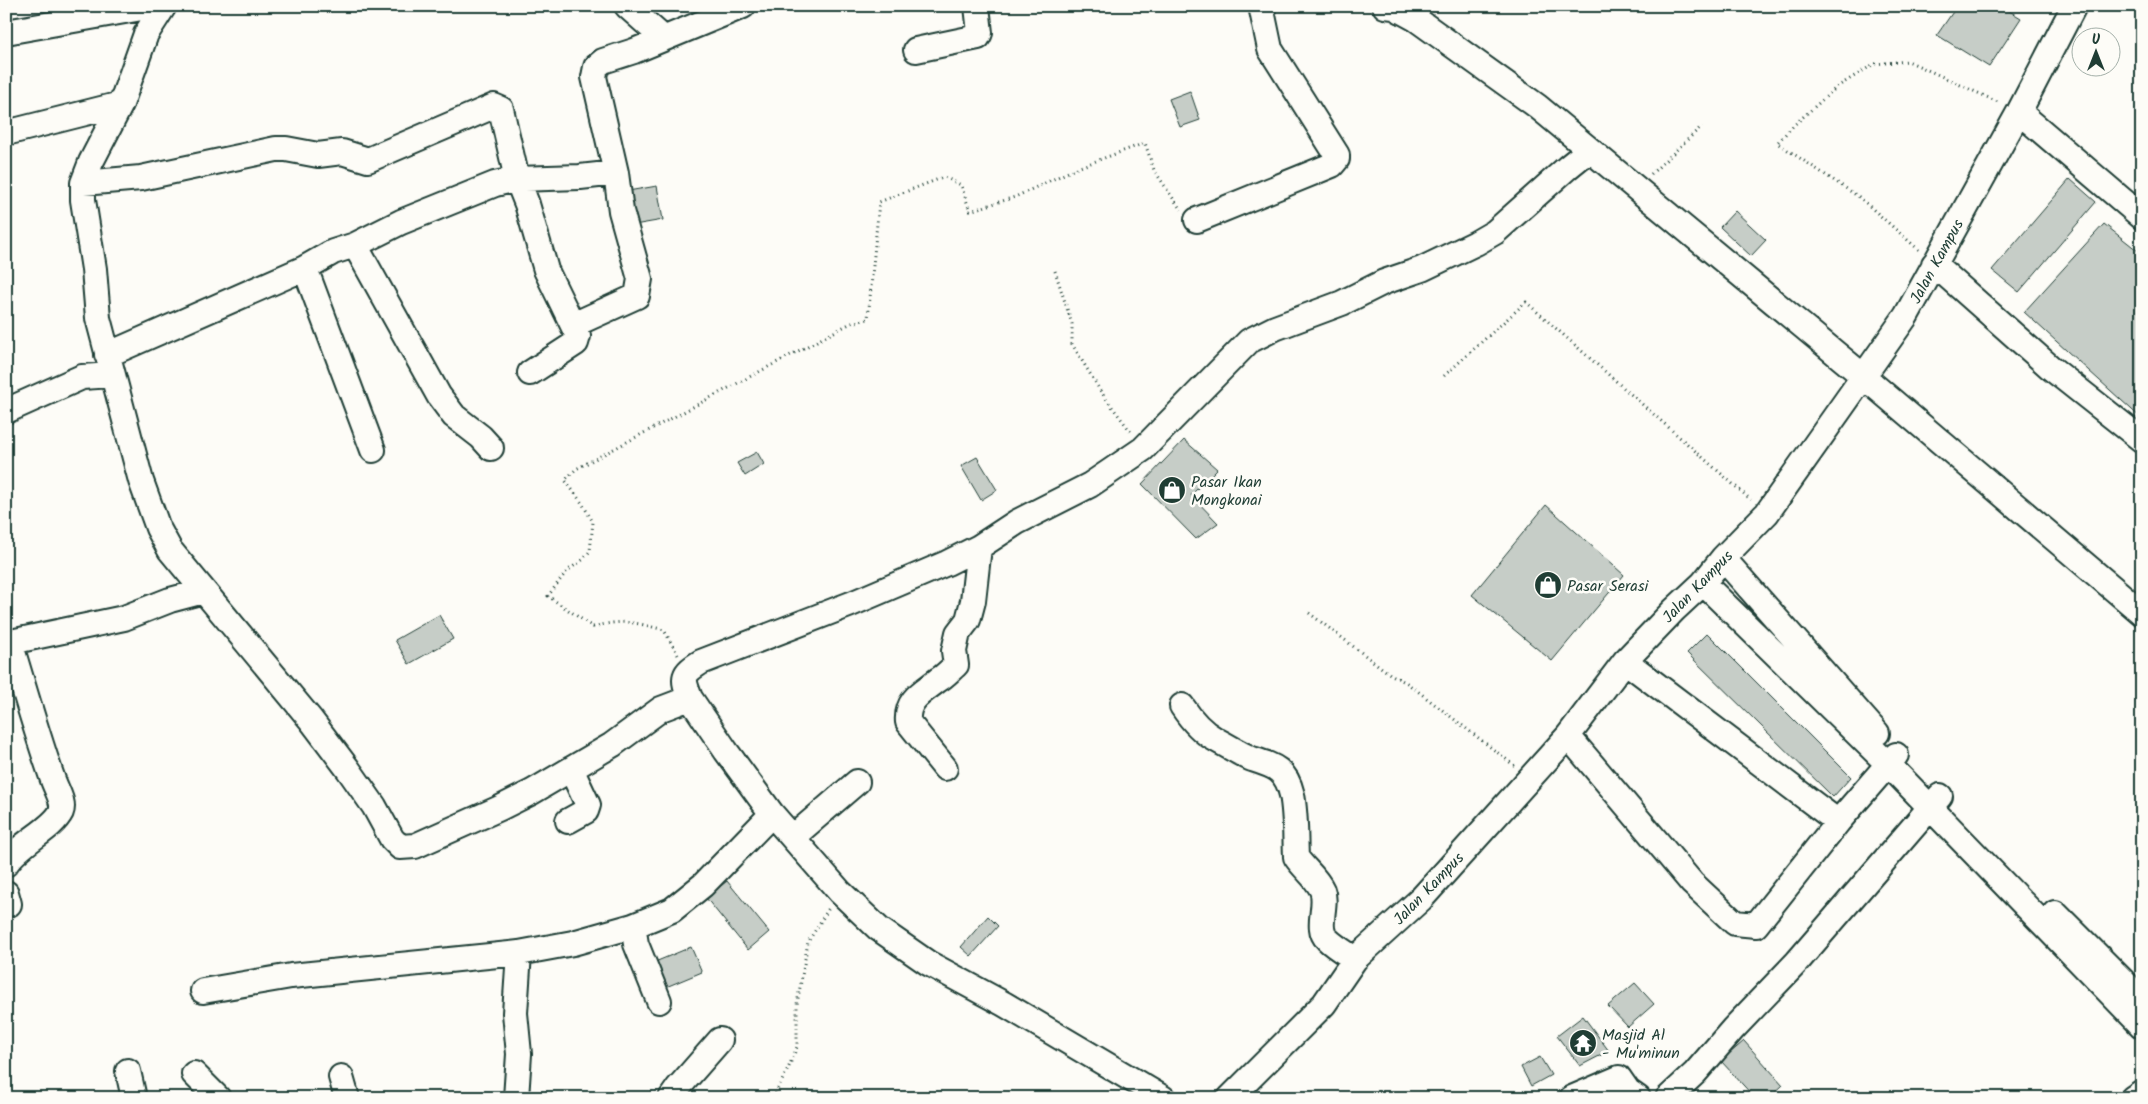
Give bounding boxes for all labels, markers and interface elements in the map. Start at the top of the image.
north arrow [2070,28,2120,78]
text: U [2092,29,2101,51]
street label: Jalan Kampus [1904,215,1971,309]
place label: Pasar Ikan Mongkonai [1191,470,1263,513]
shop icon: Pasar Ikan Mongkonai [1157,475,1187,505]
street label: Jalan Kampus [1657,545,1740,629]
shop icon: Pasar Serasi [1533,570,1563,600]
place label: Pasar Serasi [1567,574,1650,599]
street label: Jalan Kampus [1388,847,1471,931]
place label: Masjid Al - Mu'minun [1602,1023,1680,1066]
temple icon: Masjid Al - Mu'minun [1568,1028,1598,1058]

